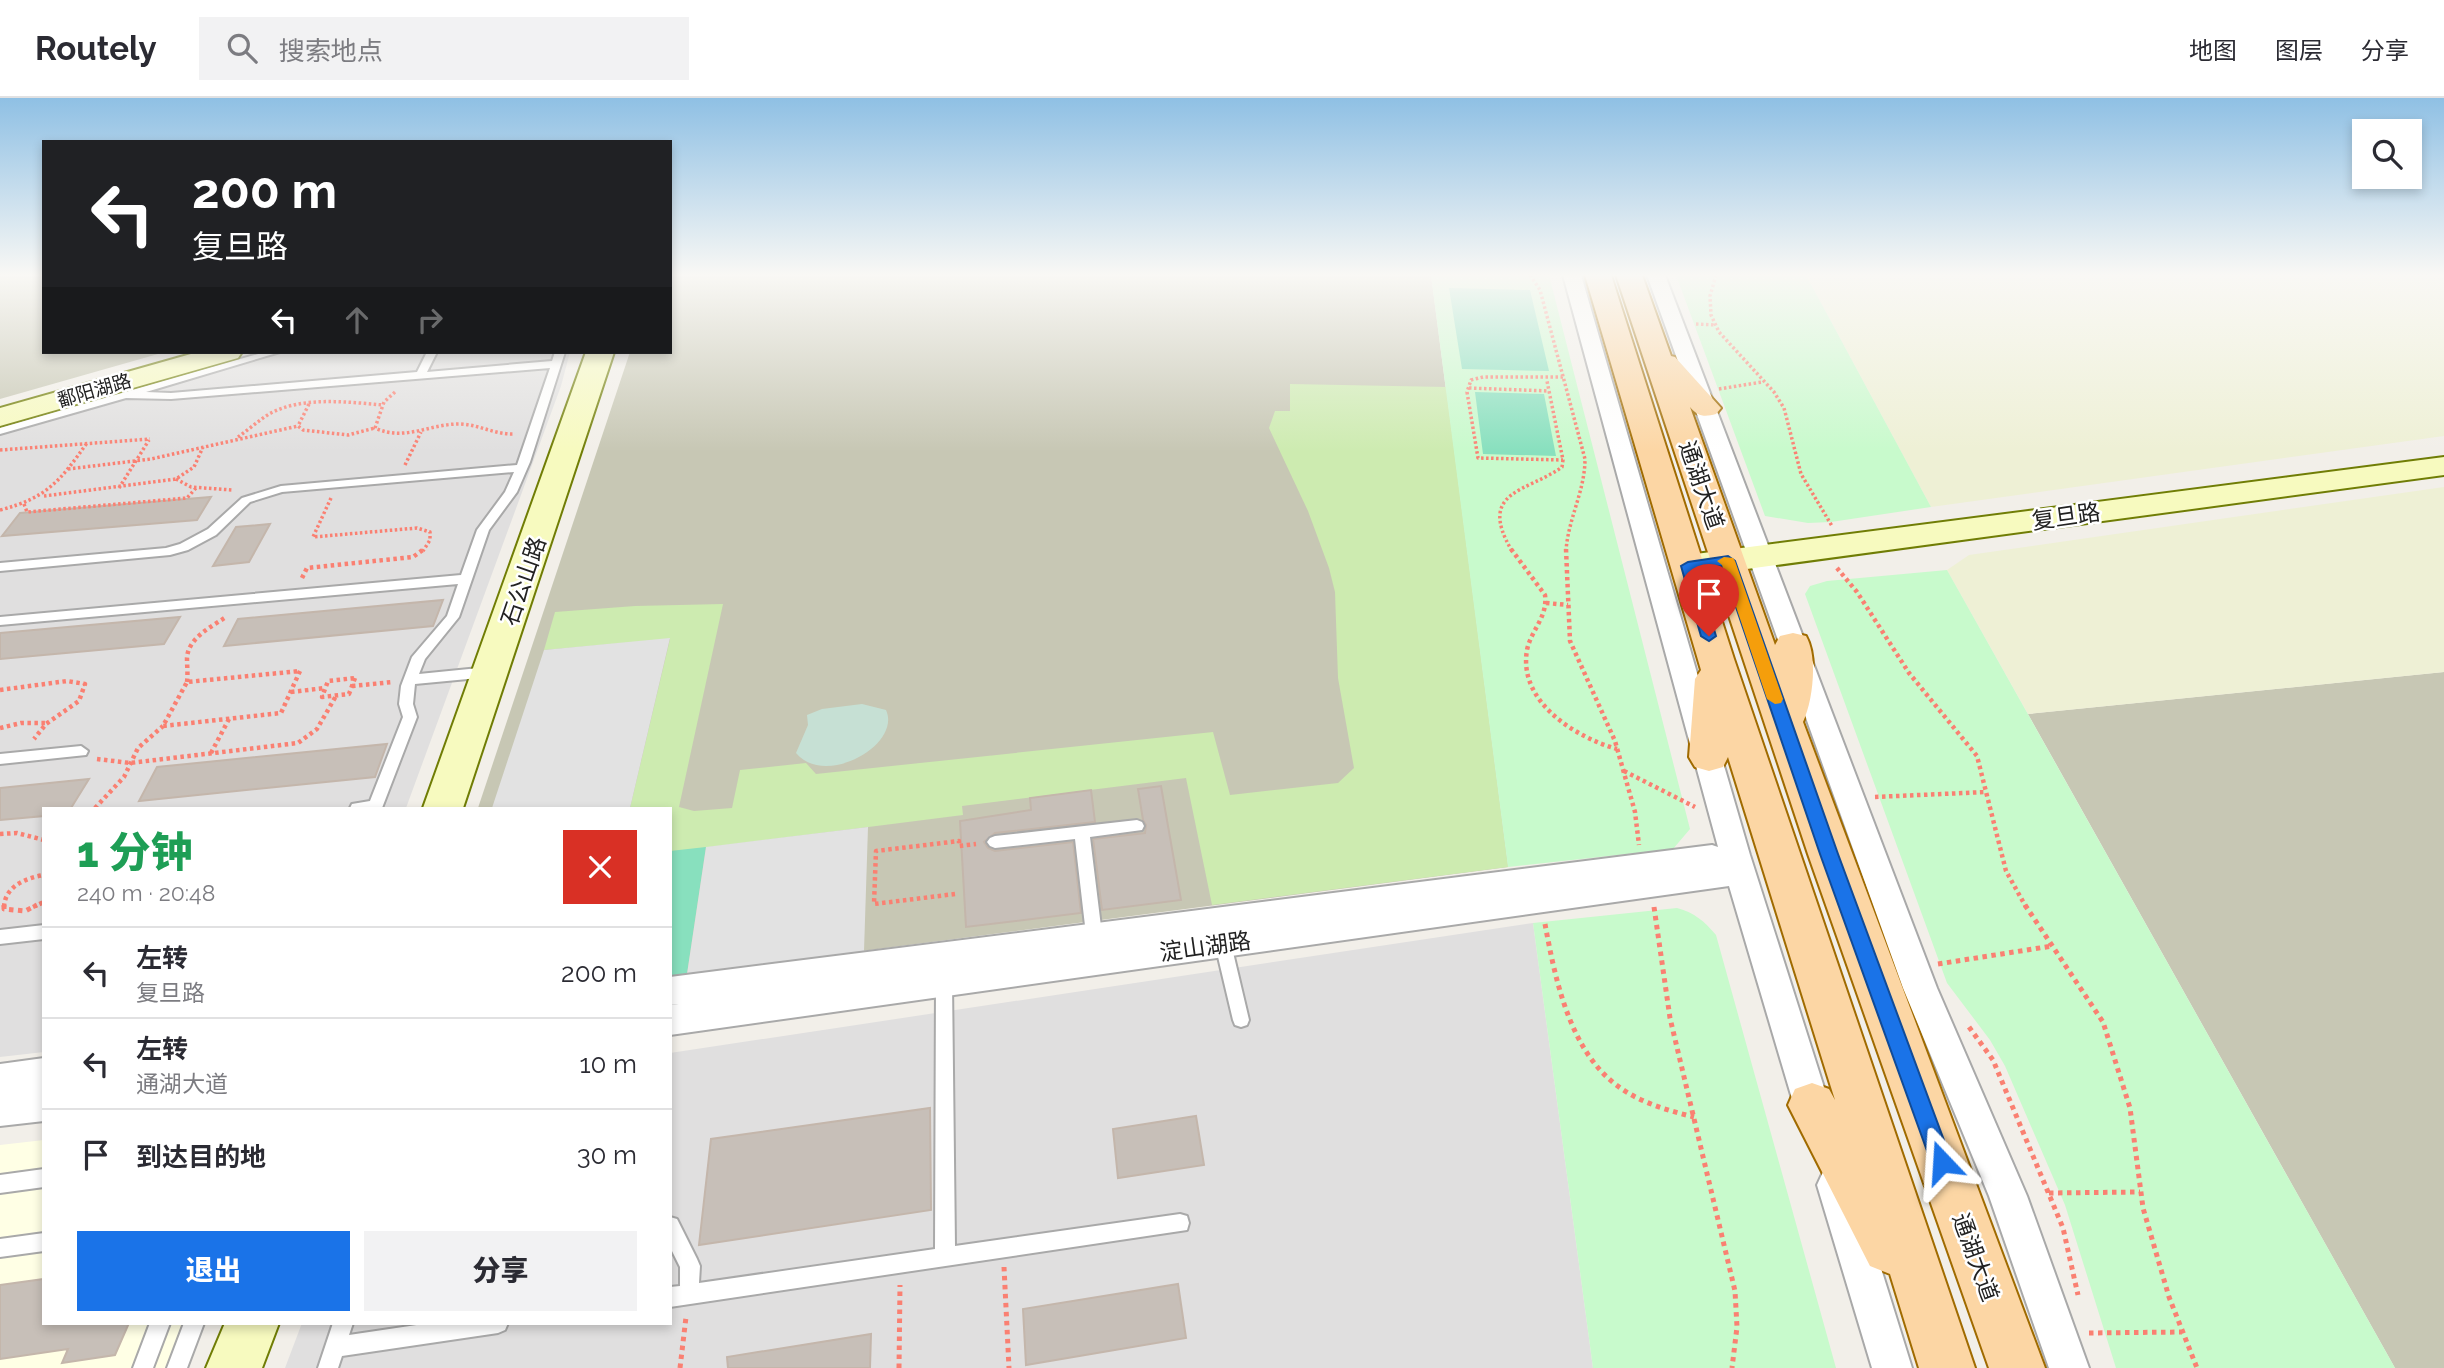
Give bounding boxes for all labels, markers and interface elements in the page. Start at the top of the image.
search box [199,17,689,80]
text: Routely [35,29,157,68]
icon: search [223,29,261,67]
text: 搜索地点 [279,36,383,66]
text: 地图 [2189,36,2237,65]
text: 图层 [2275,36,2323,65]
text: 分享 [2361,36,2409,65]
map controls [2352,119,2422,189]
button: search [2352,119,2422,189]
text: 200 m [192,162,337,219]
icon: left [77,168,168,259]
text: 复旦路 [192,228,288,265]
icon: left [265,301,303,339]
icon: ahead [338,301,376,339]
icon: right [411,301,449,339]
street label: 鄱阳湖路 [54,369,134,411]
street label: 通湖大道 [1674,437,1730,533]
street label: 复旦路 [2030,498,2102,534]
street label: 石公山路 [495,533,551,629]
pin [1679,564,1739,636]
icon: arrive [1690,575,1728,613]
text: 1 分钟 [77,828,193,877]
button: close [563,830,637,904]
text: 240 m · 20:48 [77,879,215,906]
street label: 淀山湖路 [1158,926,1252,966]
text: 左转 [136,943,188,973]
icon: left [77,954,115,992]
text: 200 m [561,958,637,988]
text: 复旦路 [136,979,205,1006]
text: 左转 [136,1034,188,1064]
icon: left [77,1045,115,1083]
text: 10 m [579,1049,637,1079]
text: 通湖大道 [136,1070,228,1097]
position arrow [1905,1125,1979,1199]
icon: arrive [77,1136,115,1174]
text: 30 m [577,1140,637,1170]
text: 到达目的地 [136,1142,266,1172]
street label: 通湖大道 [1948,1209,2004,1305]
button: 退出 [77,1231,350,1311]
button: 分享 [364,1231,637,1311]

